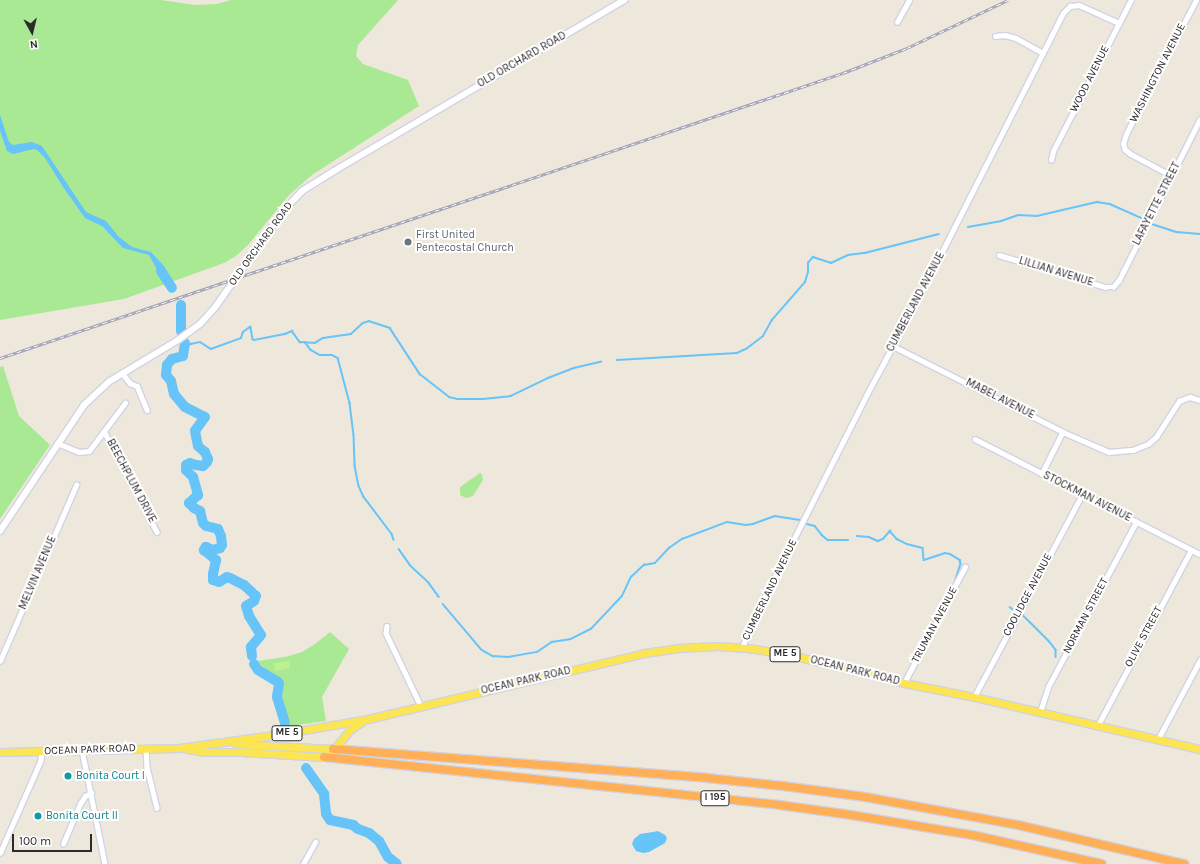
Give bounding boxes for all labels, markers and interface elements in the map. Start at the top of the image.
north arrow [12,12,52,52]
street label: WASHINGTON AVENUE [1127,21,1189,125]
street label: OLD ORCHARD ROAD [475,29,569,91]
text: N [29,37,39,51]
street label: WOOD AVENUE [1068,43,1112,115]
street label: LAFAYETTE STREET [1130,160,1184,248]
street label: OLD ORCHARD ROAD [226,200,296,288]
place label: First United Pentecostal Church [416,229,514,255]
marker: First United Pentecostal Church [403,237,413,247]
street label: CUMBERLAND AVENUE [884,250,948,354]
street label: LILLIAN AVENUE [1017,254,1095,290]
street label: MABEL AVENUE [963,376,1037,422]
street label: BEECHPLUM DRIVE [103,437,159,525]
street label: STOCKMAN AVENUE [1040,469,1134,525]
street label: MELVIN AVENUE [17,534,59,612]
street label: CUMBERLAND AVENUE [740,537,800,643]
street label: COOLIDGE AVENUE [1001,551,1055,639]
street label: NORMAN STREET [1060,576,1112,656]
street label: TRUMAN AVENUE [909,585,961,665]
street label: OLIVE STREET [1122,604,1166,670]
road number: ME 5 [769,646,801,662]
street label: OCEAN PARK ROAD [809,653,901,689]
street label: OCEAN PARK ROAD [480,664,572,698]
road number: ME 5 [271,725,303,741]
street label: OCEAN PARK ROAD [44,742,136,758]
place label: Bonita Court I [76,769,145,783]
marker: Bonita Court I [63,771,73,781]
road number: I 195 [700,790,730,806]
place label: Bonita Court II [46,809,118,823]
marker: Bonita Court II [33,811,43,821]
scale bar [14,826,94,852]
text: 100 m [19,834,51,848]

